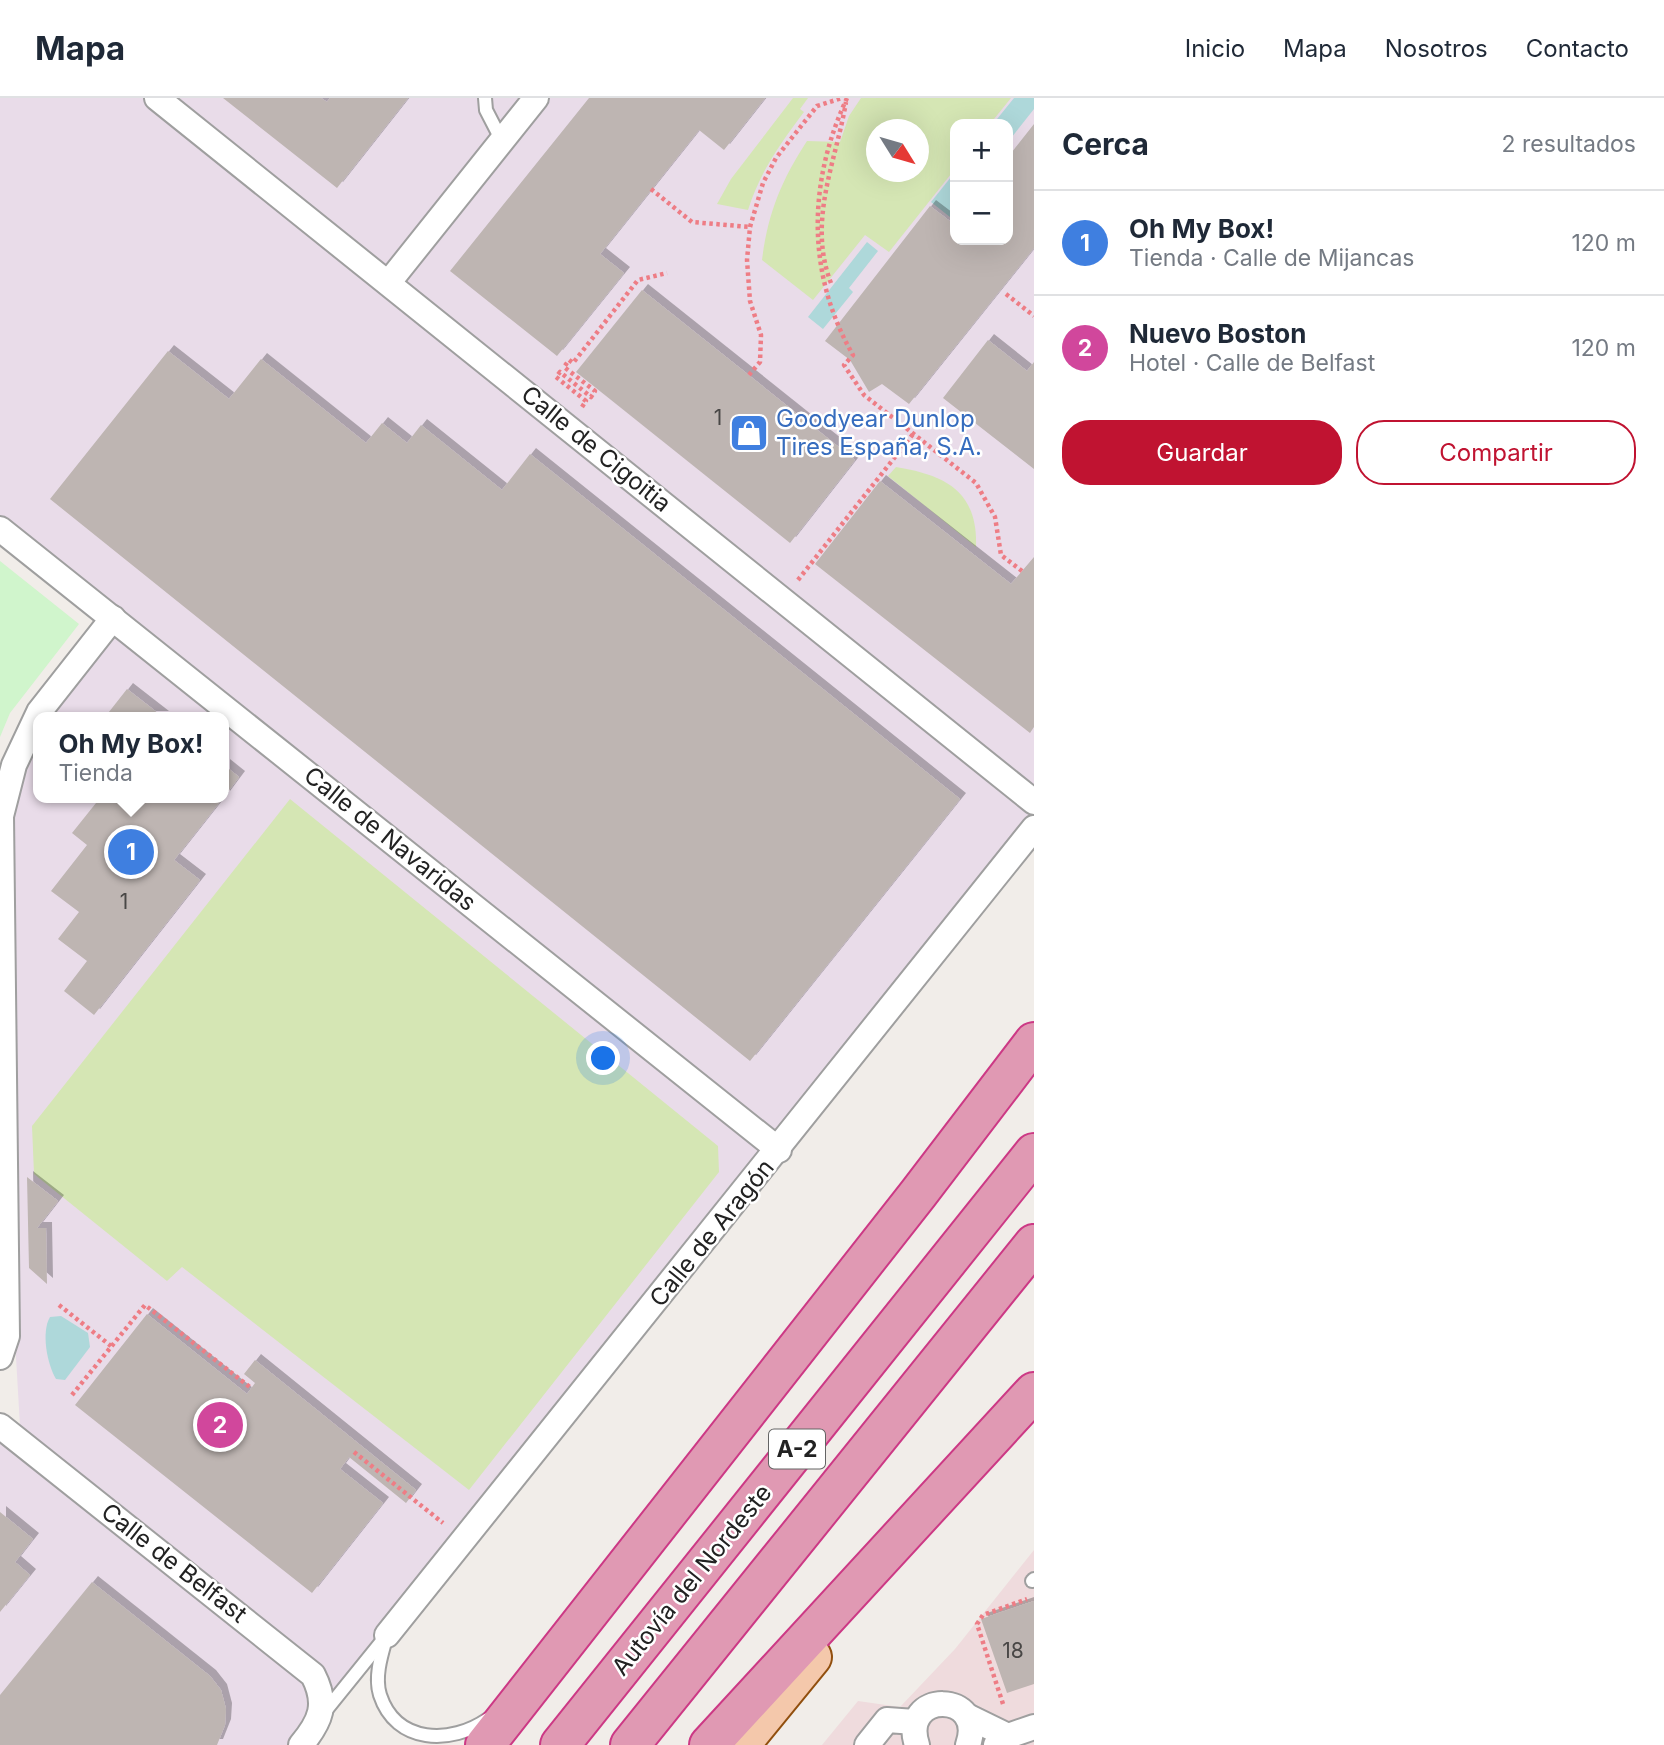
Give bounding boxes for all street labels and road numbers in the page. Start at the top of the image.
street label: Calle de Cigoitia [516,379,677,518]
street label: Calle de Navaridas [298,760,482,917]
street label: Calle de Aragón [643,1153,780,1312]
road number: A-2 [769,1430,825,1468]
street label: Autovía del Nordeste [606,1478,777,1681]
street label: Calle de Belfast [96,1497,253,1629]

